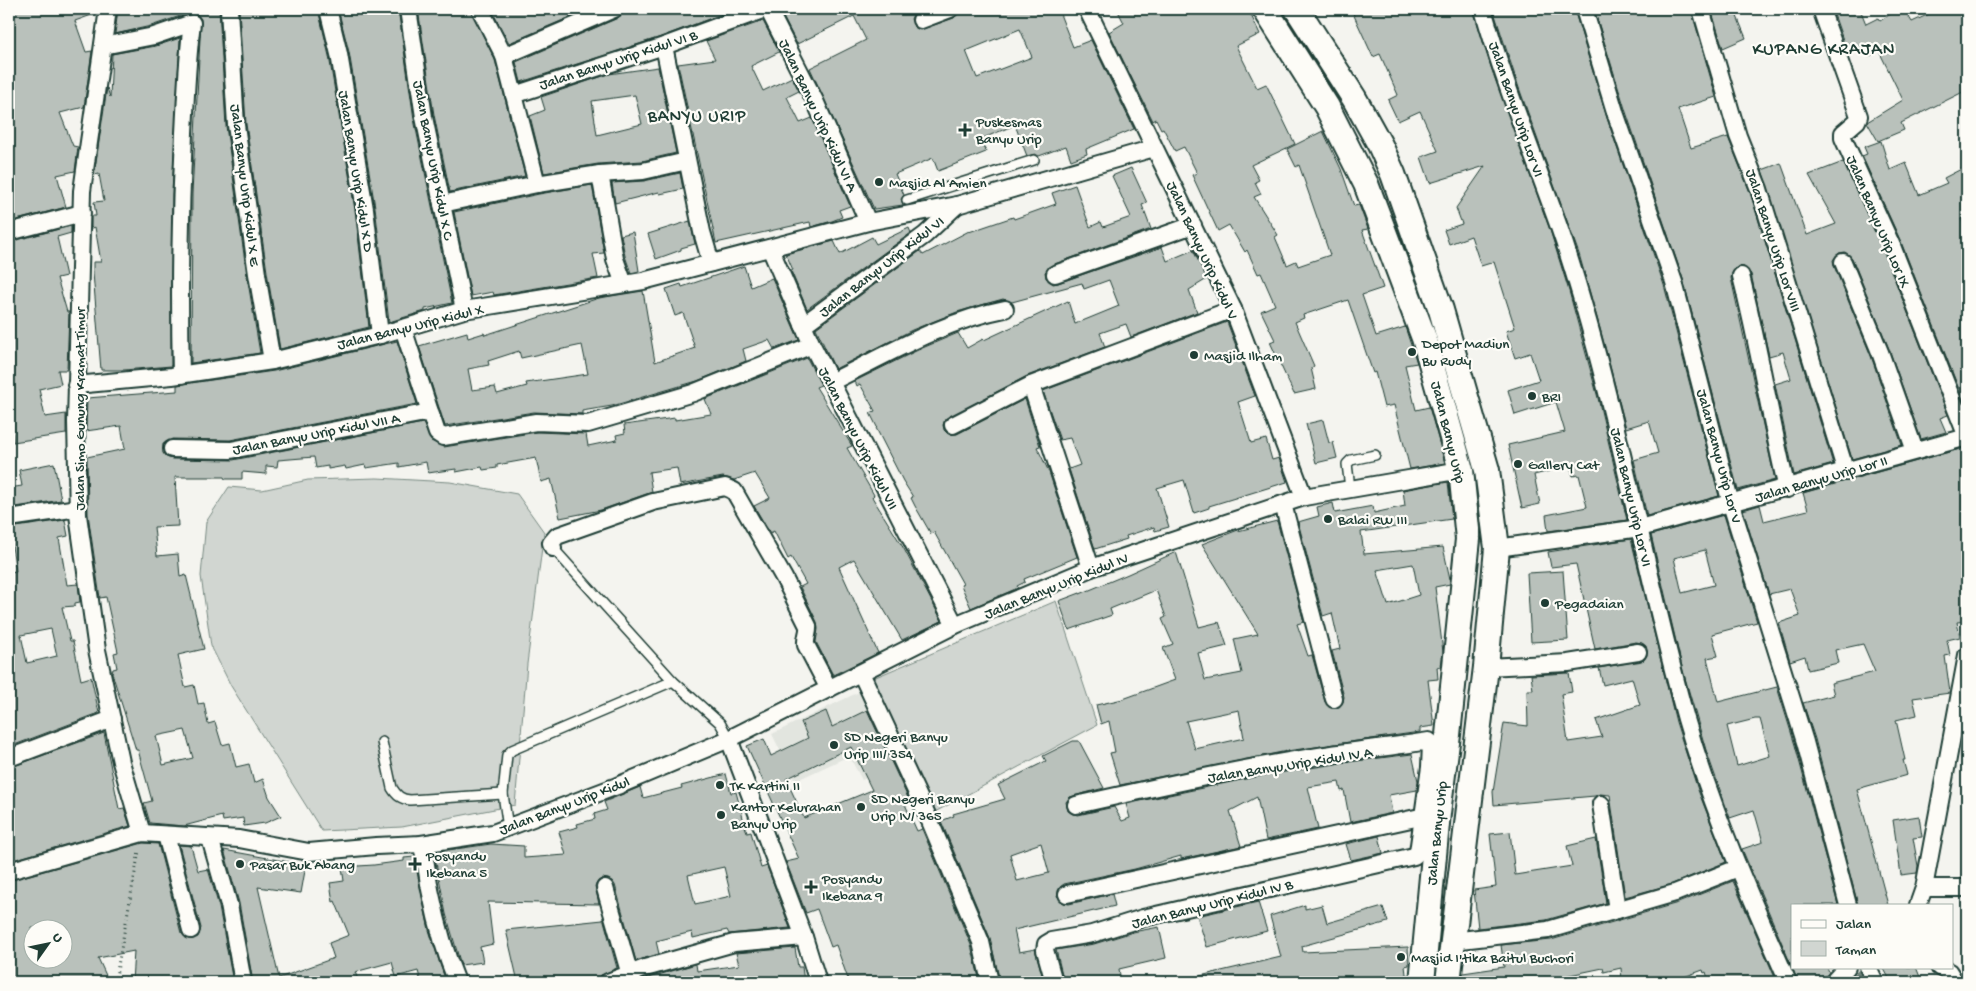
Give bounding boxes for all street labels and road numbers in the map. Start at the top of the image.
street label: Jalan Banyu Urip Kidul VI B [537,27,700,95]
street label: Jalan Banyu Urip Kidul VI A [774,37,861,196]
street label: Jalan Banyu Urip Lor VI [1483,40,1547,180]
street label: Jalan Banyu Urip Kidul X C [408,79,456,242]
street label: Jalan Banyu Urip Kidul X D [333,89,377,254]
street label: Jalan Banyu Urip Kidul X E [225,103,263,268]
street label: Jalan Banyu Urip Lor IX [1841,153,1914,291]
street label: Jalan Banyu Urip Lor VIII [1740,167,1804,314]
street label: Jalan Banyu Urip Kidul V [1161,179,1241,323]
street label: Jalan Banyu Urip Kidul VI [816,213,948,322]
street label: Jalan Banyu Urip Kidul X [336,301,486,355]
street label: Jalan Simo Gunung Kramat Timur [72,306,90,511]
street label: Jalan Banyu Urip Kidul VII [813,365,901,513]
street label: Jalan Banyu Urip [1426,380,1469,486]
street label: Jalan Banyu Urip Lor V [1691,387,1745,526]
street label: Jalan Banyu Urip Kidul VII A [231,410,403,460]
street label: Jalan Banyu Urip Lor VI [1605,426,1655,569]
street label: Jalan Banyu Urip Lor II [1753,452,1890,507]
street label: Jalan Banyu Urip Kidul IV [982,550,1132,624]
street label: Jalan Banyu Urip Kidul IV A [1207,744,1375,788]
street label: Jalan Banyu Urip Kidul [497,774,633,840]
street label: Jalan Banyu Urip [1424,780,1452,886]
street label: Jalan Banyu Urip Kidul IV B [1130,876,1295,934]

